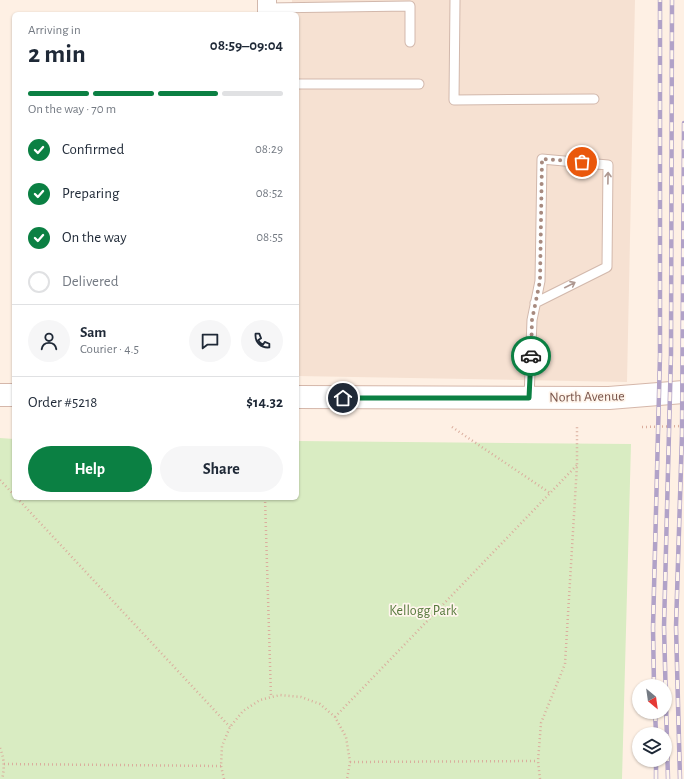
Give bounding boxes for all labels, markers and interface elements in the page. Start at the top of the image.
text: Arriving in [28,24,81,37]
text: 08:59–09:04 [210,38,283,53]
text: 2 min [28,41,86,67]
text: On the way · 70 m [28,103,116,116]
icon: check [28,139,50,161]
text: Confirmed [62,142,124,157]
text: 08:29 [255,143,283,156]
pin [565,145,599,179]
icon: bag [571,151,593,173]
one-way arrow [604,172,612,185]
icon: check [28,183,50,205]
text: Preparing [62,186,119,201]
text: 08:52 [256,187,283,200]
icon: check [28,227,50,249]
text: On the way [62,230,127,245]
text: 08:55 [256,231,283,244]
text: Delivered [62,274,119,289]
one-way arrow [564,281,576,288]
button: person [28,320,70,362]
button: chat [189,320,231,362]
button: phone [241,320,283,362]
text: Sam [80,325,106,340]
courier [511,336,551,376]
text: Courier · 4.5 [80,343,139,356]
icon: car [520,345,542,367]
pin [326,381,360,415]
icon: home [332,387,354,409]
street label: North Avenue [549,389,625,405]
text: Order #5218 [28,395,97,410]
text: $14.32 [246,395,283,410]
button: Help [28,446,152,492]
button: Share [160,446,283,492]
park label: Kellogg Park [389,604,457,618]
north arrow [632,679,672,719]
map controls [632,679,672,767]
button: layers [632,727,672,767]

